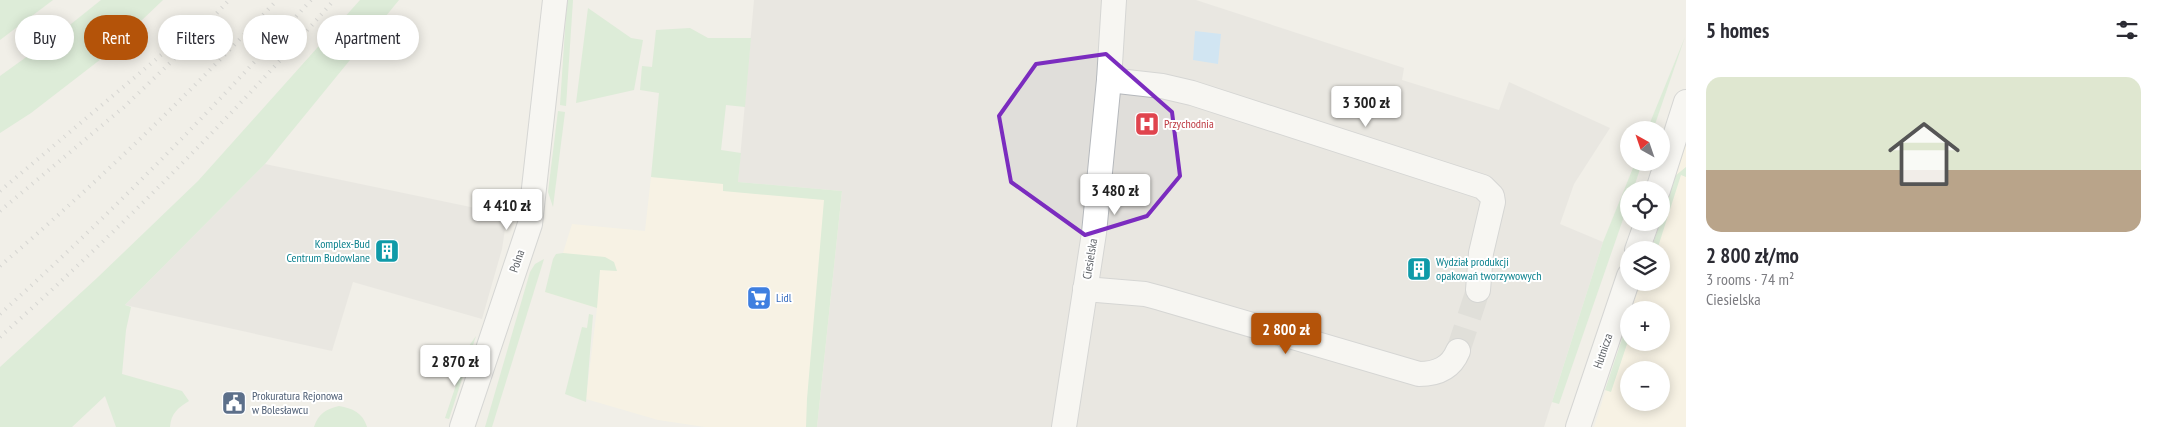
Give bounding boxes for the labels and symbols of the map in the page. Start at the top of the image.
pin: 3 300 zł [1314,86,1418,128]
hospital icon: Przychodnia [1134,111,1160,137]
place label: Przychodnia [1164,116,1214,131]
north arrow [1620,121,1670,171]
pin: 3 480 zł [1063,174,1167,216]
pin: 4 410 zł [455,188,559,231]
place label: Komplex-Bud Centrum Budowlane [286,236,370,265]
street label: Ciesielska [1079,237,1100,280]
building icon: Komplex-Bud Centrum Budowlane [374,238,400,264]
street label: Polna [506,247,527,274]
place label: Wydział produkcji opakowań tworzywowych [1436,254,1541,283]
building icon: Wydział produkcji opakowań tworzywowych [1406,256,1432,282]
supermarket icon: Lidl [746,285,772,311]
place label: Lidl [776,290,792,305]
pin: 2 800 zł [1234,312,1338,355]
street label: Hutnicza [1590,331,1616,370]
pin: 2 870 zł [403,344,507,387]
place label: Prokuratura Rejonowa w Bolesławcu [252,388,343,417]
public building icon: Prokuratura Rejonowa w Bolesławcu [221,390,247,416]

